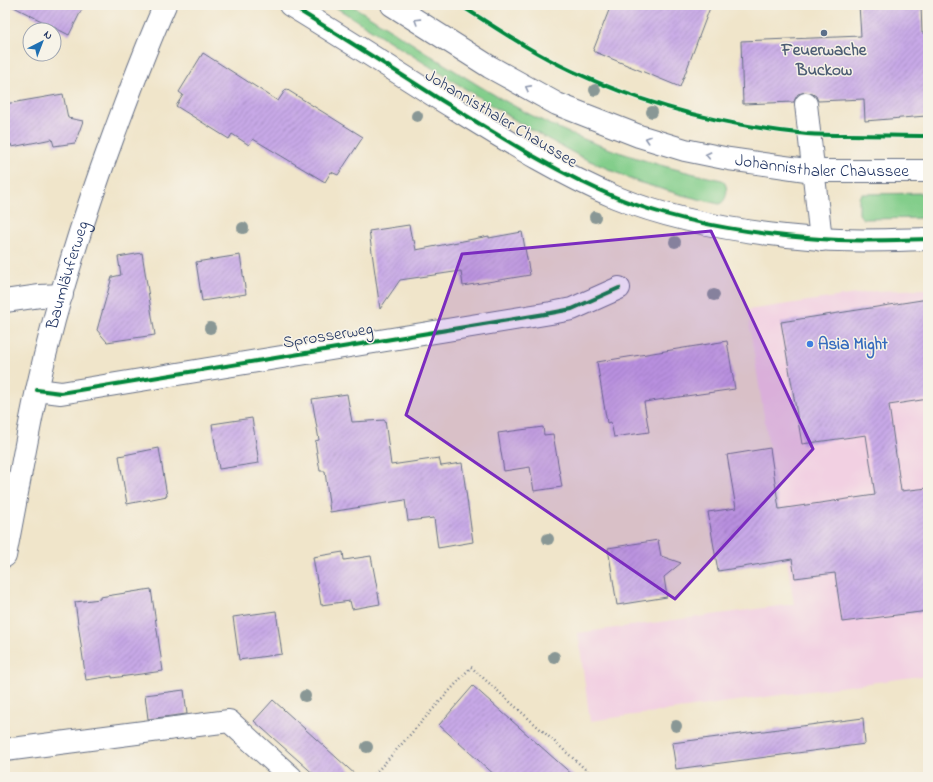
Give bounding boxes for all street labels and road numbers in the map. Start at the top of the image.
street label: Johannisthaler Chaussee [420,63,582,175]
street label: Johannisthaler Chaussee [734,148,909,184]
street label: Baumläuferweg [39,218,97,333]
street label: Sprosserweg [281,317,375,357]

